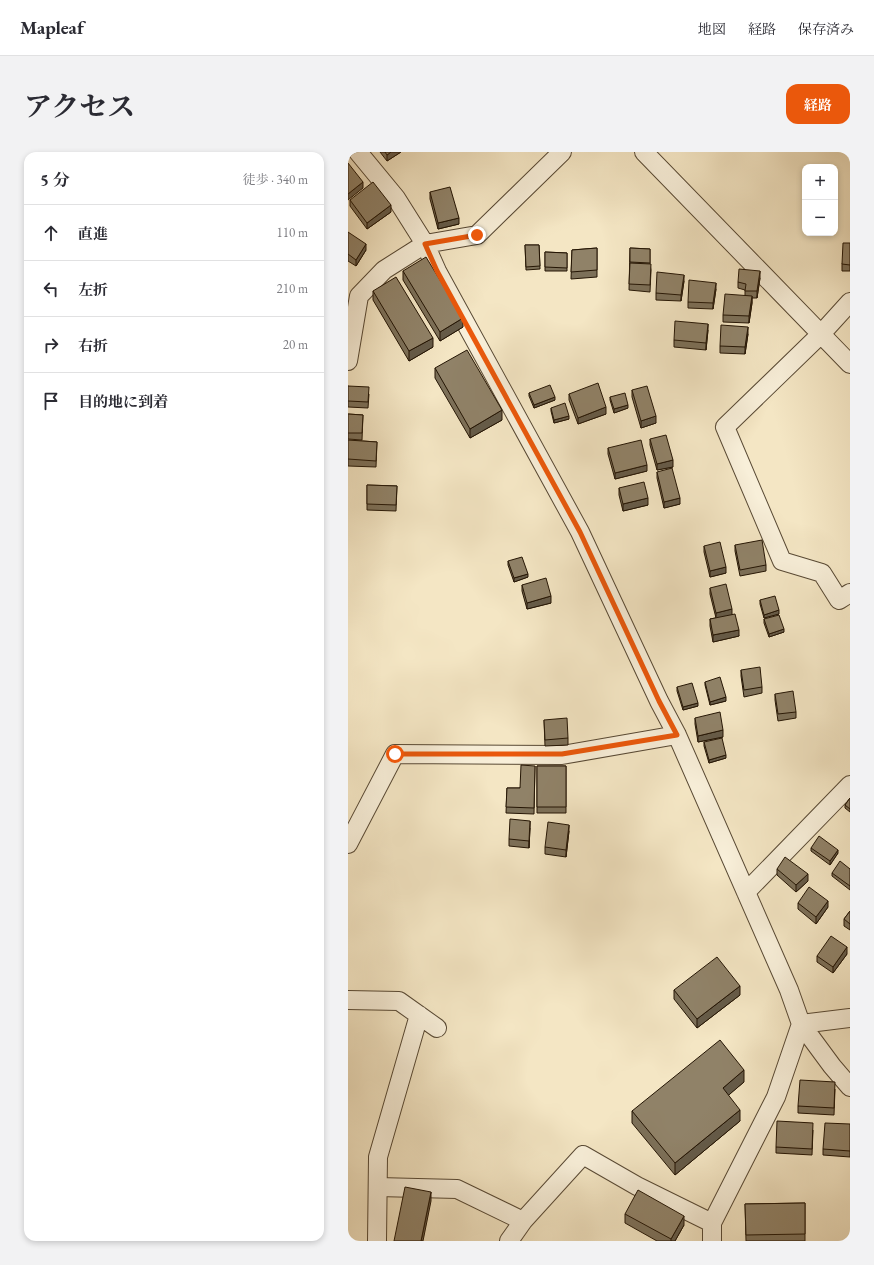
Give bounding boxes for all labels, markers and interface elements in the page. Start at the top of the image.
text: Mapleaf [20,15,84,40]
text: 地図 [698,20,726,38]
text: 経路 [748,20,776,38]
text: 保存済み [798,20,854,38]
button: 経路 [786,84,850,124]
text: アクセス [24,88,135,124]
map controls [802,164,838,236]
button: + [802,164,838,200]
text: 5 分 [40,169,70,191]
text: 徒歩 · 340 m [243,171,308,188]
button: − [802,200,838,236]
icon: ahead [40,222,62,244]
text: 直進 [78,224,108,243]
text: 110 m [277,224,308,241]
route end [468,226,486,244]
icon: left [40,278,62,300]
text: 左折 [78,280,108,299]
text: 210 m [277,280,308,297]
icon: right [40,334,62,356]
text: 右折 [78,336,108,355]
text: 20 m [283,336,308,353]
icon: arrive [40,390,62,412]
text: 目的地に到着 [78,392,168,411]
route start [386,745,404,763]

